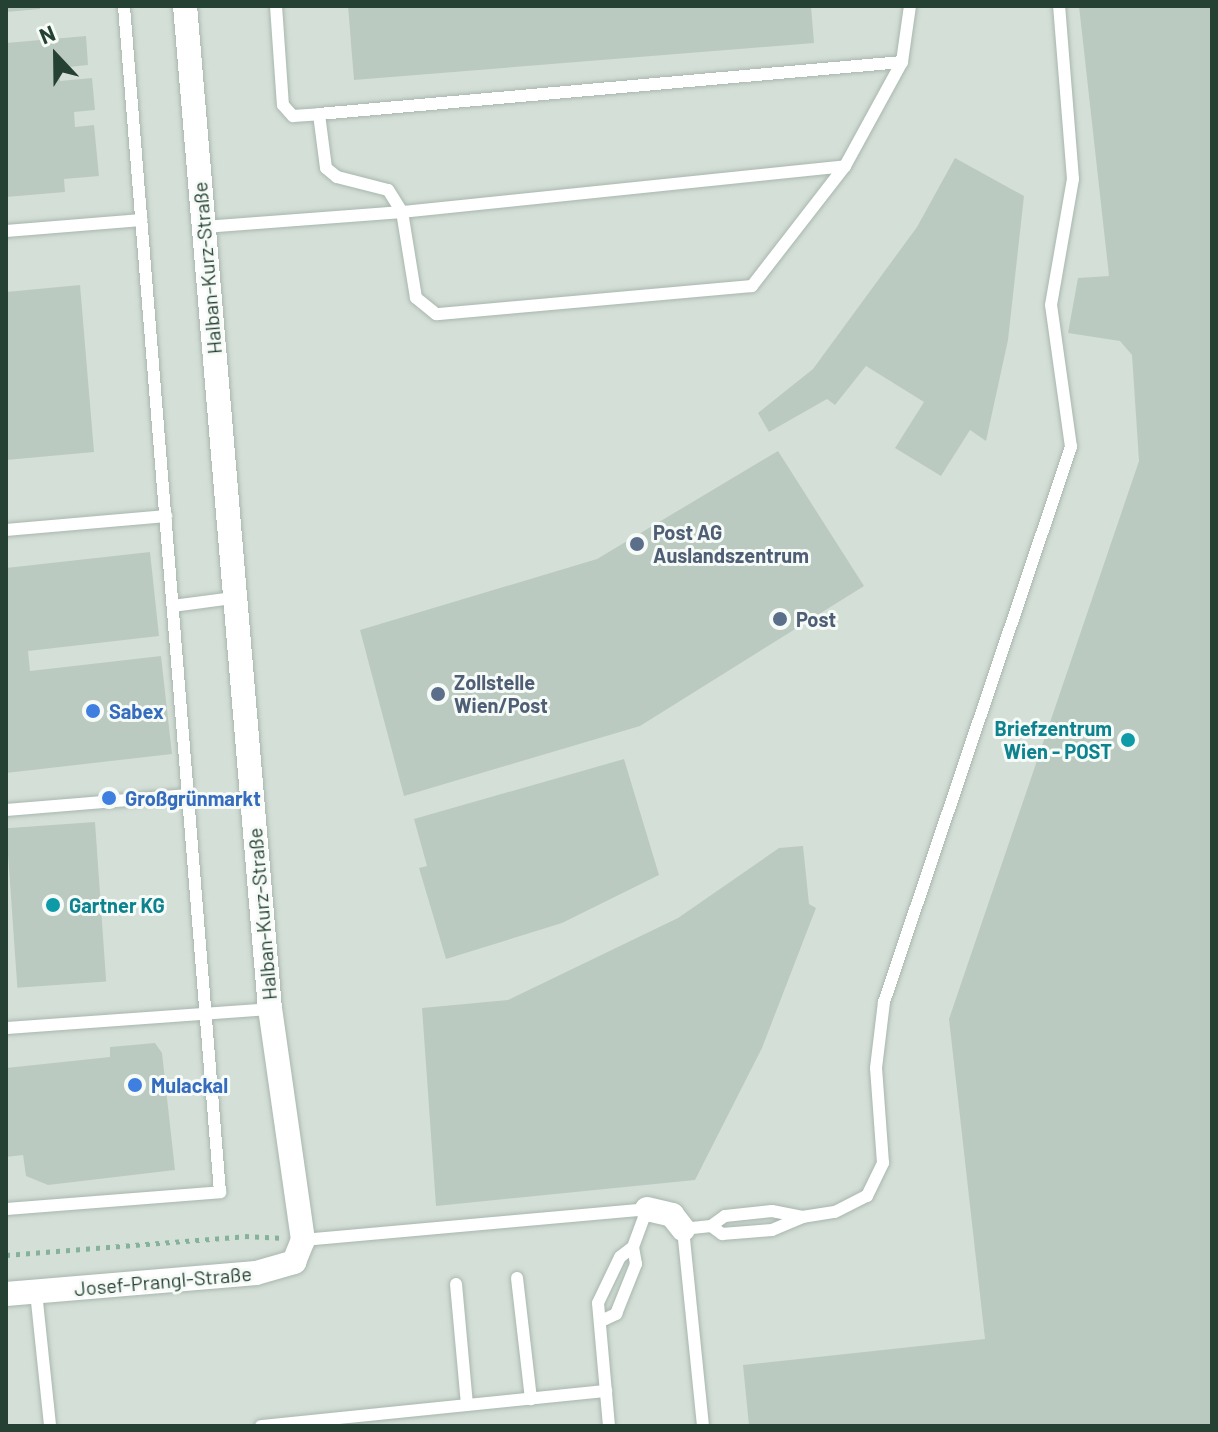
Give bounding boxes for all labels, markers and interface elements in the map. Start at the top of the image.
north arrow [16,16,96,96]
text: N [35,19,59,49]
street label: Halban-Kurz-Straße [188,181,226,355]
place label: Post AG Auslandszentrum [653,520,809,567]
marker: Post AG Auslandszentrum [628,535,646,553]
place label: Post [796,607,836,631]
marker: Post [771,610,789,628]
place label: Zollstelle Wien/Post [454,670,548,717]
marker: Zollstelle Wien/Post [429,685,447,703]
place label: Sabex [109,699,164,723]
marker: Sabex [84,702,102,720]
place label: Briefzentrum Wien - POST [995,716,1112,763]
marker: Briefzentrum Wien - POST [1119,731,1137,749]
place label: Großgrünmarkt [125,786,261,810]
marker: Großgrünmarkt [100,789,118,807]
street label: Halban-Kurz-Straße [243,827,281,1001]
place label: Gartner KG [69,893,165,917]
marker: Gartner KG [44,896,62,914]
place label: Mulackal [151,1073,228,1097]
marker: Mulackal [126,1076,144,1094]
street label: Josef-Prangl-Straße [73,1261,253,1301]

